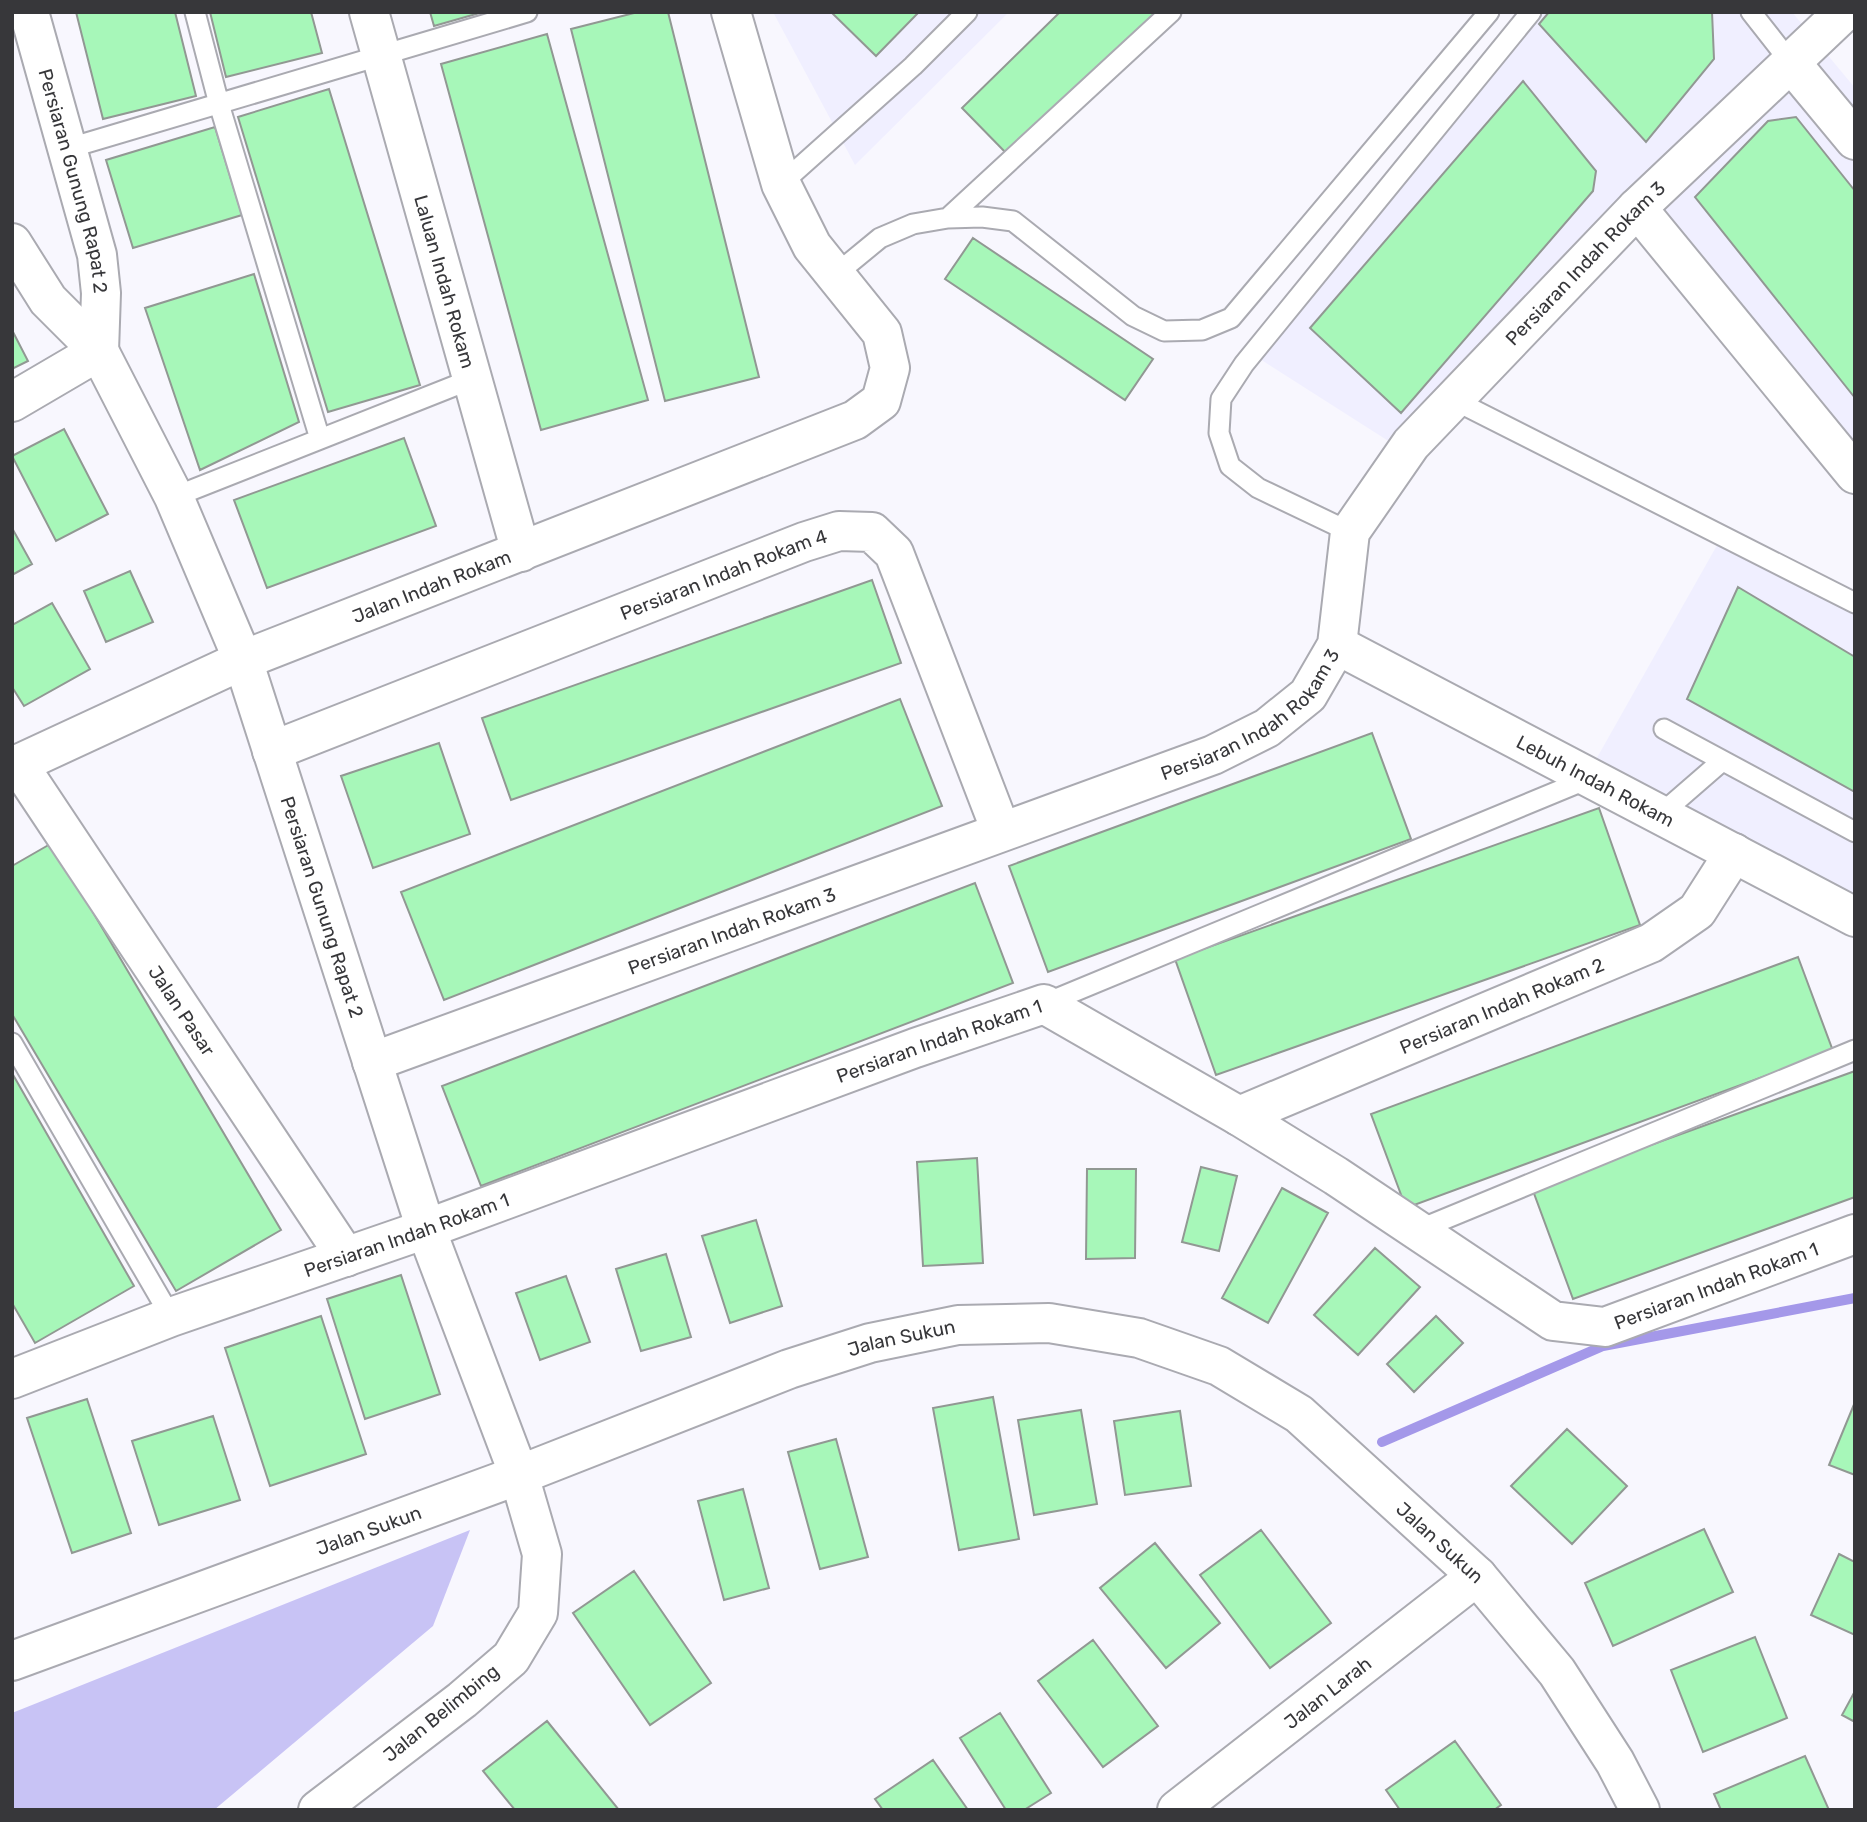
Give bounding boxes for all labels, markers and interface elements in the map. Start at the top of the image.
street label: Persiaran Gunung Rapat 2 [34,66,112,294]
street label: Persiaran Indah Rokam 3 [1500,176,1670,350]
street label: Laluan Indah Rokam [410,192,480,371]
street label: Persiaran Indah Rokam 4 [617,524,830,625]
street label: Jalan Indah Rokam [349,545,514,628]
street label: Persiaran Indah Rokam 3 [1157,645,1344,785]
street label: Lebuh Indah Rokam [1513,730,1678,832]
street label: Persiaran Gunung Rapat 2 [276,793,369,1021]
street label: Persiaran Indah Rokam 3 [625,882,839,979]
street label: Persiaran Indah Rokam 2 [1396,953,1607,1059]
street label: Jalan Pasar [144,961,221,1061]
street label: Persiaran Indah Rokam 1 [833,994,1045,1088]
street label: Persiaran Indah Rokam 1 [301,1188,512,1282]
street label: Persiaran Indah Rokam 1 [1611,1237,1822,1334]
street label: Jalan Sukun [845,1314,957,1361]
street label: Jalan Sukun [1392,1497,1488,1588]
street label: Jalan Sukun [313,1500,424,1560]
street label: Jalan Larah [1279,1651,1376,1734]
street label: Jalan Belimbing [379,1659,503,1767]

